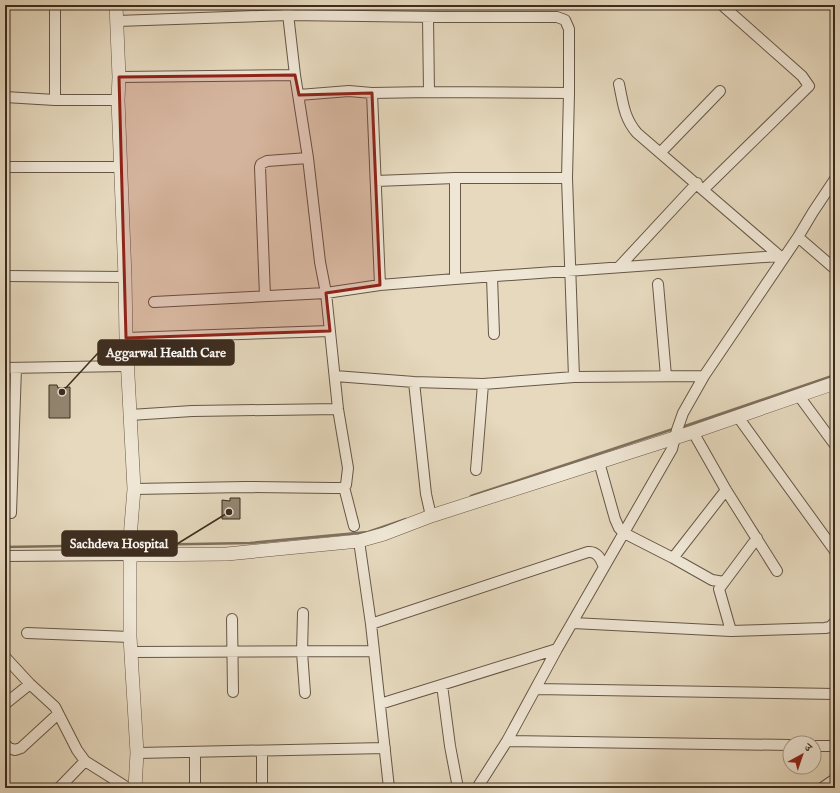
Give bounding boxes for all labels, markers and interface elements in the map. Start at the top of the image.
callout: Aggarwal Health Care [98,340,234,365]
text: Aggarwal Health Care [105,345,226,362]
callout: Sachdeva Hospital [62,531,177,556]
text: Sachdeva Hospital [70,536,169,553]
north arrow [782,735,822,775]
text: उ [800,740,815,756]

